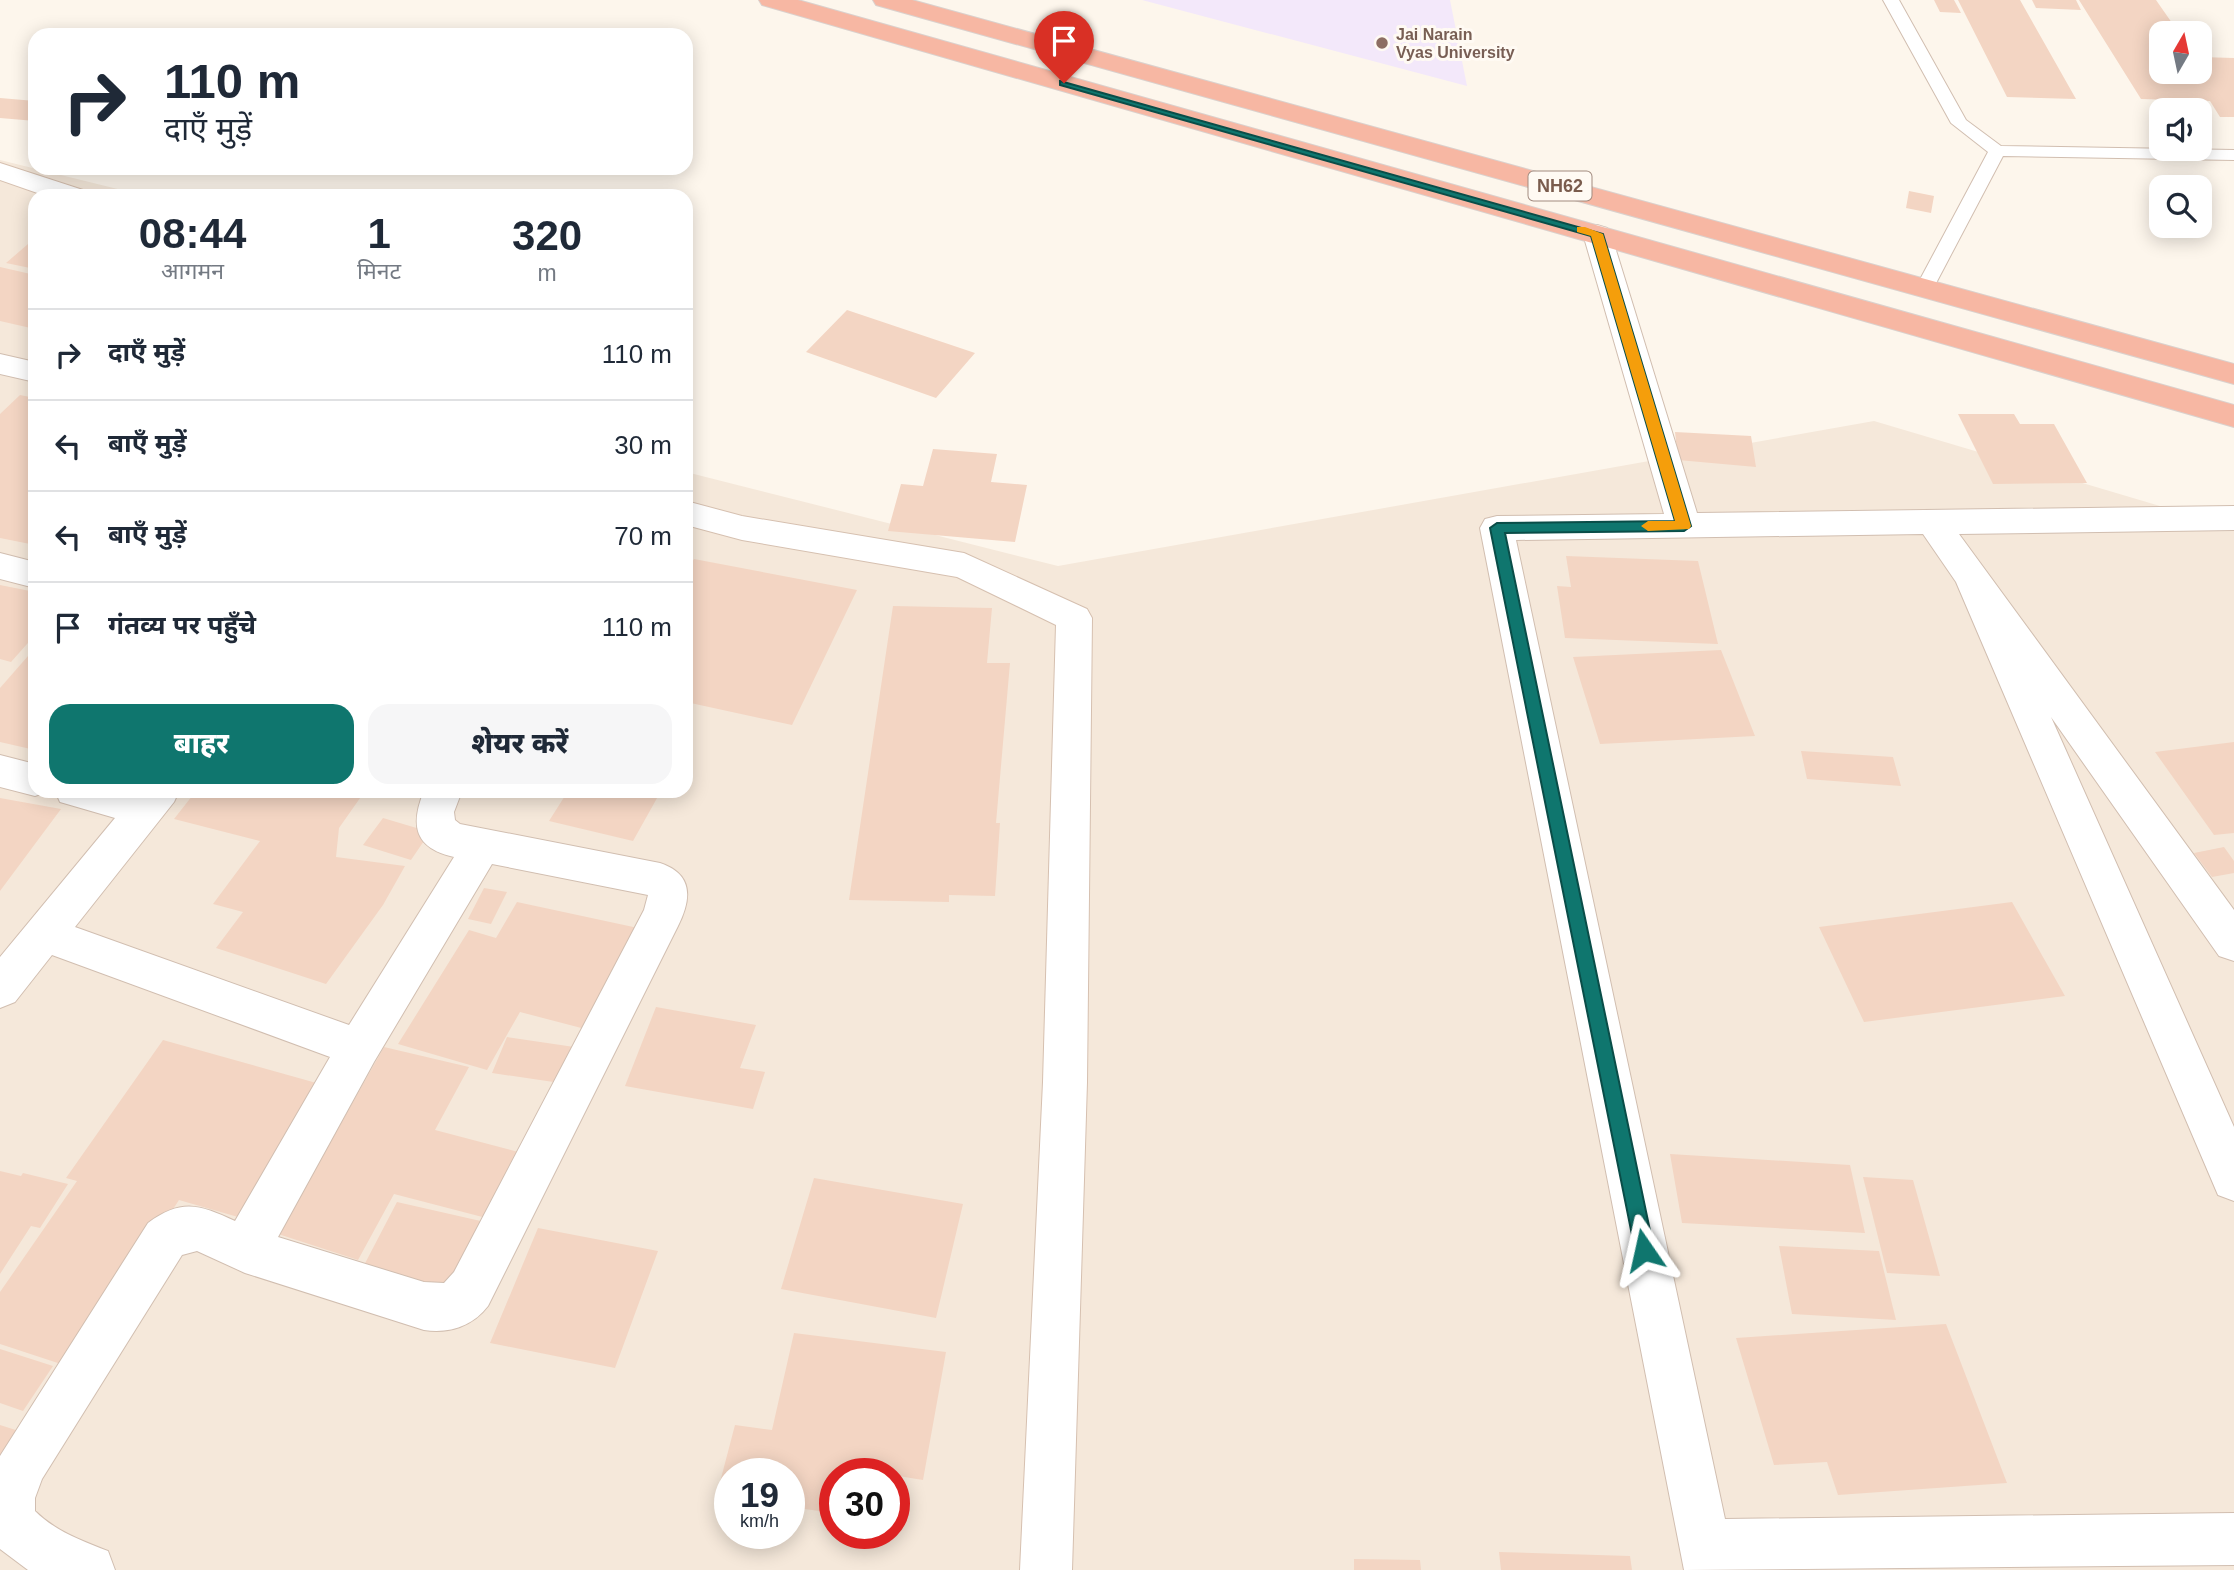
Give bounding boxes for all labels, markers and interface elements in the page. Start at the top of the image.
pin [1034,11,1094,83]
north arrow [2149,21,2212,84]
map controls [2149,21,2212,238]
icon: arrive [1045,22,1083,60]
place label: Jai Narain Vyas University [1396,26,1515,61]
marker: Jai Narain Vyas University [1374,35,1390,51]
text: 110 m [164,54,300,108]
icon: right [49,56,140,147]
button: sound [2149,98,2212,161]
text: दाएँ मुड़ें [164,111,252,147]
road number: NH62 [1528,172,1592,201]
button: search [2149,175,2212,238]
text: 08:44 [139,210,246,257]
text: 1 [367,210,391,257]
text: 320 [512,212,582,259]
text: आगमन [161,258,224,284]
text: मिनट [357,258,401,284]
text: m [537,260,557,286]
icon: right [49,336,87,374]
text: दाएँ मुड़ें [108,337,185,367]
text: 110 m [602,339,672,369]
icon: left [49,427,87,465]
text: बाएँ मुड़ें [108,428,187,458]
text: 30 m [614,430,672,460]
icon: left [49,518,87,556]
text: बाएँ मुड़ें [108,519,187,549]
text: 70 m [614,521,672,551]
icon: arrive [49,609,87,647]
text: गंतव्य पर पहुँचे [108,610,256,640]
text: 110 m [602,612,672,642]
button: बाहर [49,704,354,784]
button: शेयर करें [368,704,672,784]
position arrow [1607,1213,1681,1287]
speed limit sign: 30 [819,1458,910,1549]
text: 19 [740,1475,779,1514]
text: km/h [740,1511,779,1531]

